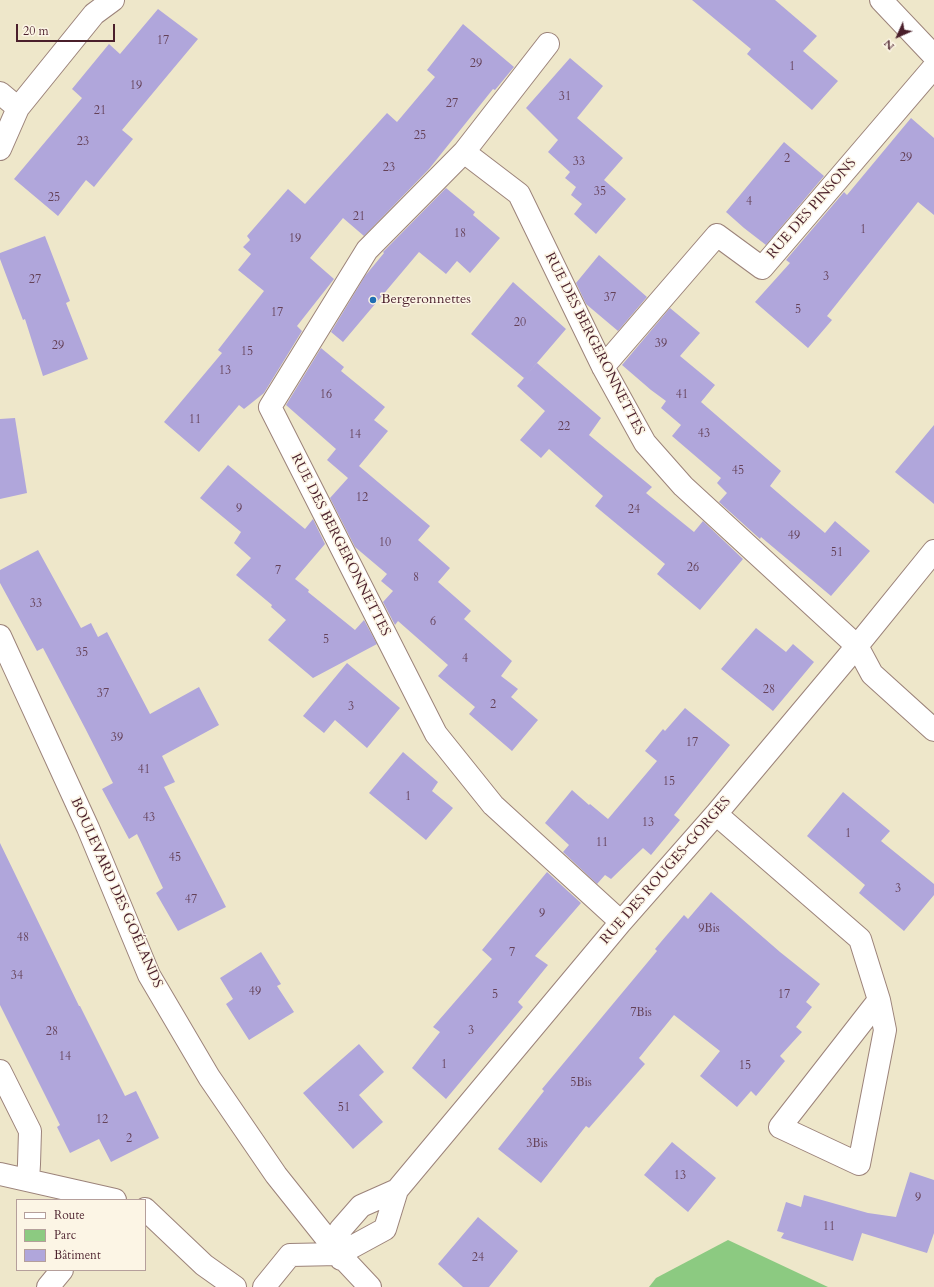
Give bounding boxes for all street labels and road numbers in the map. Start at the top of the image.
street label: RUE DES PINSONS [764,155,860,263]
street label: RUE DES BERGERONNETTES [541,250,647,438]
street label: RUE DES BERGERONNETTES [287,451,393,639]
street label: RUE DES ROUGES-GORGES [597,794,735,948]
street label: BOULEVARD DES GOÉLANDS [66,795,166,991]

